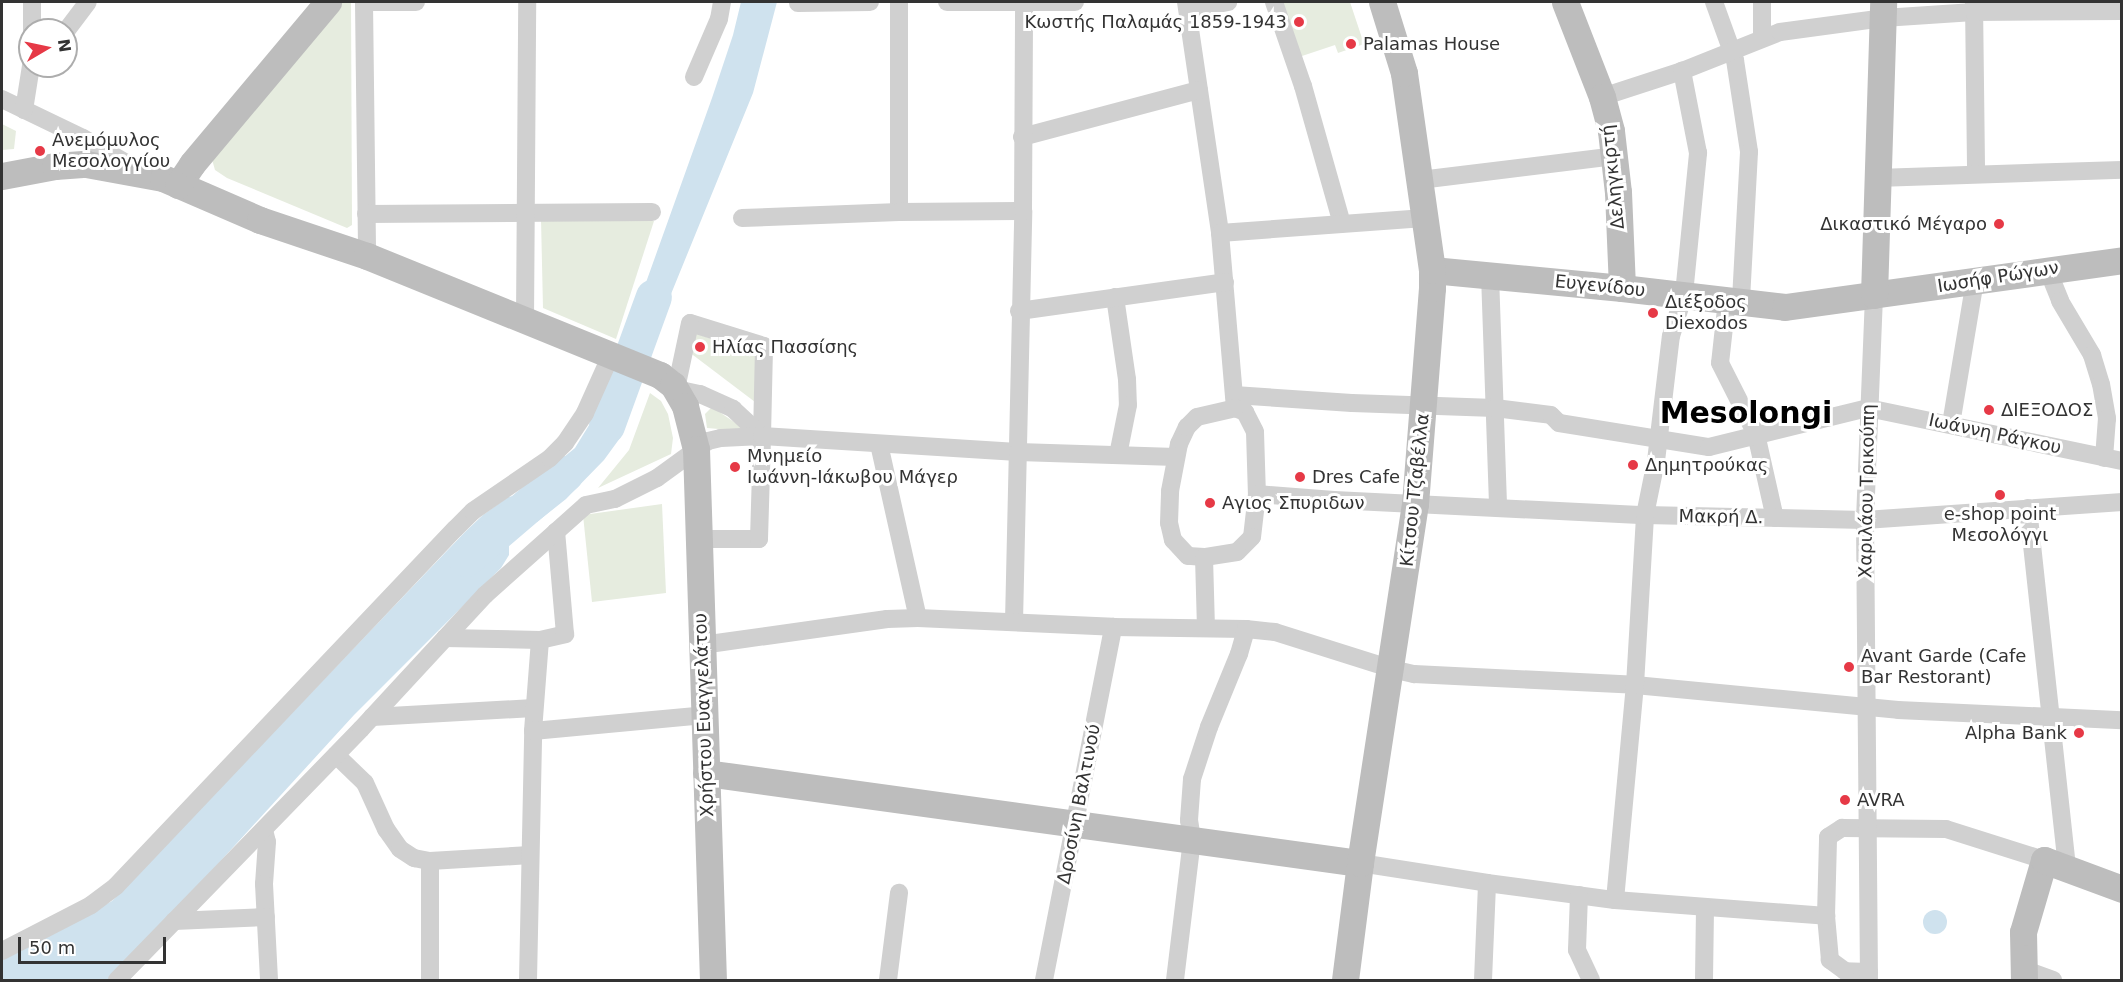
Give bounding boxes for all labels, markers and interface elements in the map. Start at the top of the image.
place label: Κωστής Παλαμάς 1859-1943 [1025,11,1287,33]
marker: Κωστής Παλαμάς 1859-1943 [1292,15,1306,29]
north arrow [18,18,78,78]
place label: Palamas House [1363,33,1500,55]
text: N [54,37,75,54]
marker: Palamas House [1344,37,1358,51]
street label: Δεληγκιρτή [1597,124,1629,230]
place label: Ανεμόμυλος Μεσολογγίου [52,130,170,172]
marker: Ανεμόμυλος Μεσολογγίου [33,144,47,158]
place label: Δικαστικό Μέγαρο [1820,213,1987,235]
marker: Δικαστικό Μέγαρο [1992,217,2006,231]
street label: Ιωσήφ Ρώγων [1936,257,2060,297]
street label: Ευγενίδου [1554,271,1646,301]
place label: Διέξοδος Diexodos [1665,292,1748,334]
marker: Διέξοδος Diexodos [1646,306,1660,320]
place label: Ηλίας Πασσίσης [712,336,858,358]
marker: Ηλίας Πασσίσης [693,340,707,354]
district label: Mesolongi [1660,395,1832,431]
place label: ΔΙΕΞΟΔΟΣ [2001,399,2093,421]
marker: ΔΙΕΞΟΔΟΣ [1982,403,1996,417]
street label: Χαριλάου Τρικούπη [1855,404,1879,578]
street label: Ιωάννη Ράγκου [1927,409,2063,459]
street label: Κίτσου Τζαβέλλα [1396,412,1434,568]
place label: Μνημείο Ιωάννη-Ιάκωβου Μάγερ [747,446,958,488]
place label: Δημητρούκας [1645,454,1768,476]
marker: Δημητρούκας [1626,458,1640,472]
marker: Μνημείο Ιωάννη-Ιάκωβου Μάγερ [728,460,742,474]
place label: Dres Cafe [1312,466,1400,488]
marker: Dres Cafe [1293,470,1307,484]
marker: e-shop point Μεσολόγγι [1993,488,2007,502]
place label: Αγιος Σπυριδων [1222,492,1365,514]
marker: Αγιος Σπυριδων [1203,496,1217,510]
place label: e-shop point Μεσολόγγι [1944,504,2056,546]
street label: Μακρή Δ. [1679,505,1763,529]
street label: Χρήστου Ευαγγελάτου [690,613,718,817]
place label: Avant Garde (Cafe Bar Restorant) [1861,646,2026,688]
marker: Avant Garde (Cafe Bar Restorant) [1842,660,1856,674]
street label: Δροσίνη Βαλτινού [1053,722,1105,886]
place label: Alpha Bank [1965,722,2067,744]
marker: Alpha Bank [2072,726,2086,740]
place label: AVRA [1857,789,1905,811]
marker: AVRA [1838,793,1852,807]
scale bar [21,925,170,963]
text: 50 m [29,937,75,958]

